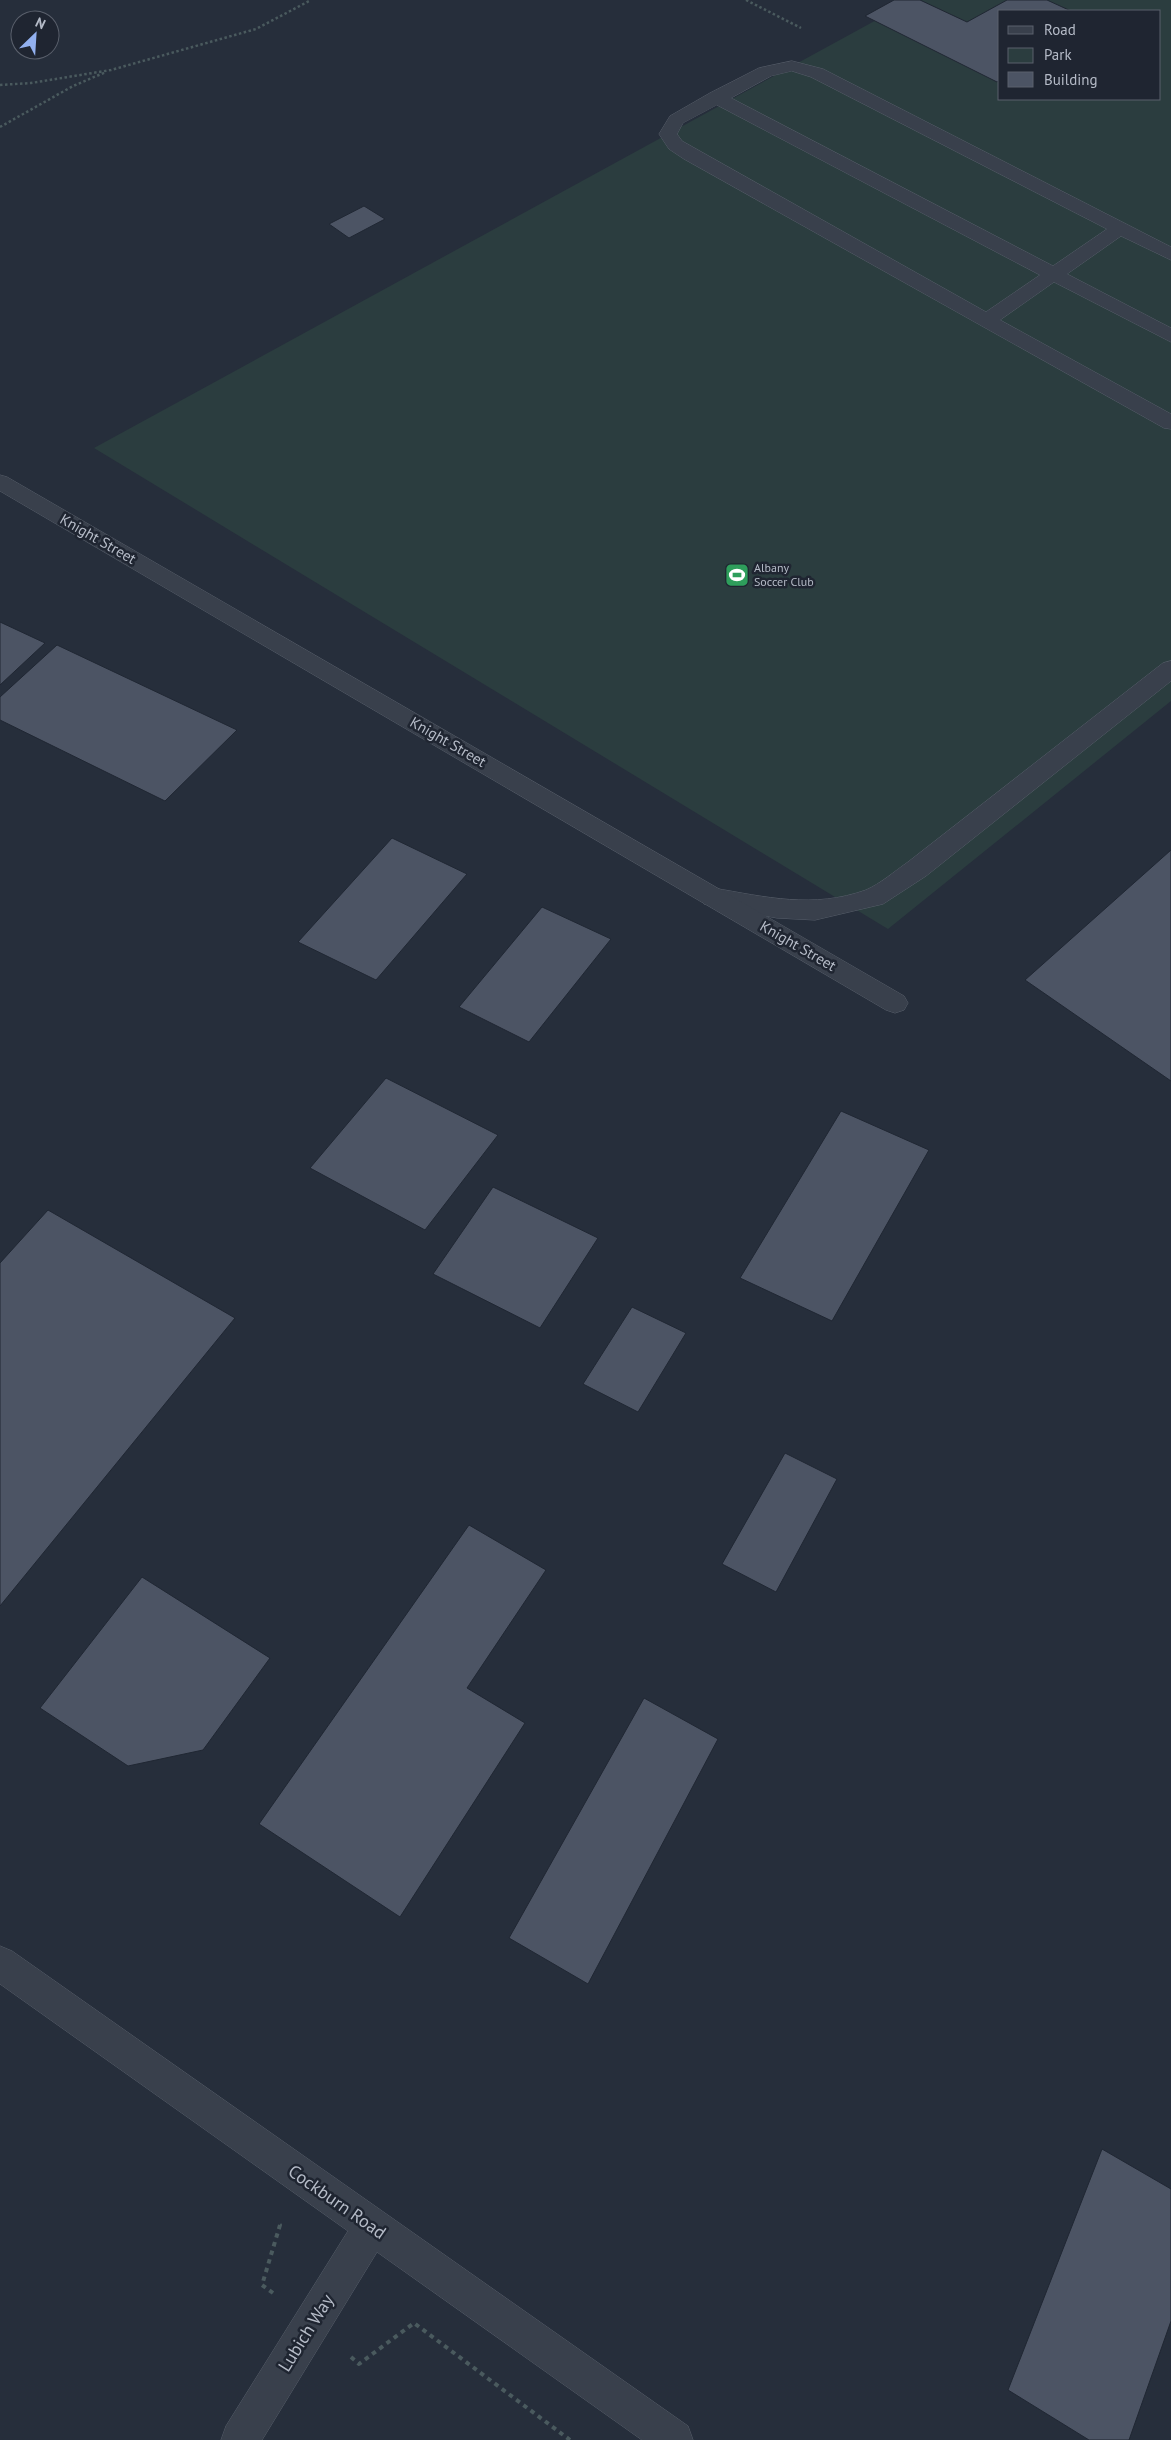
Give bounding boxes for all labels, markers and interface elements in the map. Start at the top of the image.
north arrow [10,10,60,60]
legend [998,10,1161,100]
text: N [33,13,48,33]
text: Road [1044,20,1076,39]
text: Park [1044,45,1072,64]
text: Building [1044,70,1098,89]
street label: Knight Street [57,509,140,568]
place label: Albany Soccer Club [754,560,814,589]
sports icon: Albany Soccer Club [724,562,750,588]
street label: Knight Street [407,712,490,771]
street label: Knight Street [757,916,840,975]
street label: Cockburn Road [284,2159,391,2244]
street label: Lubich Way [273,2289,339,2376]

